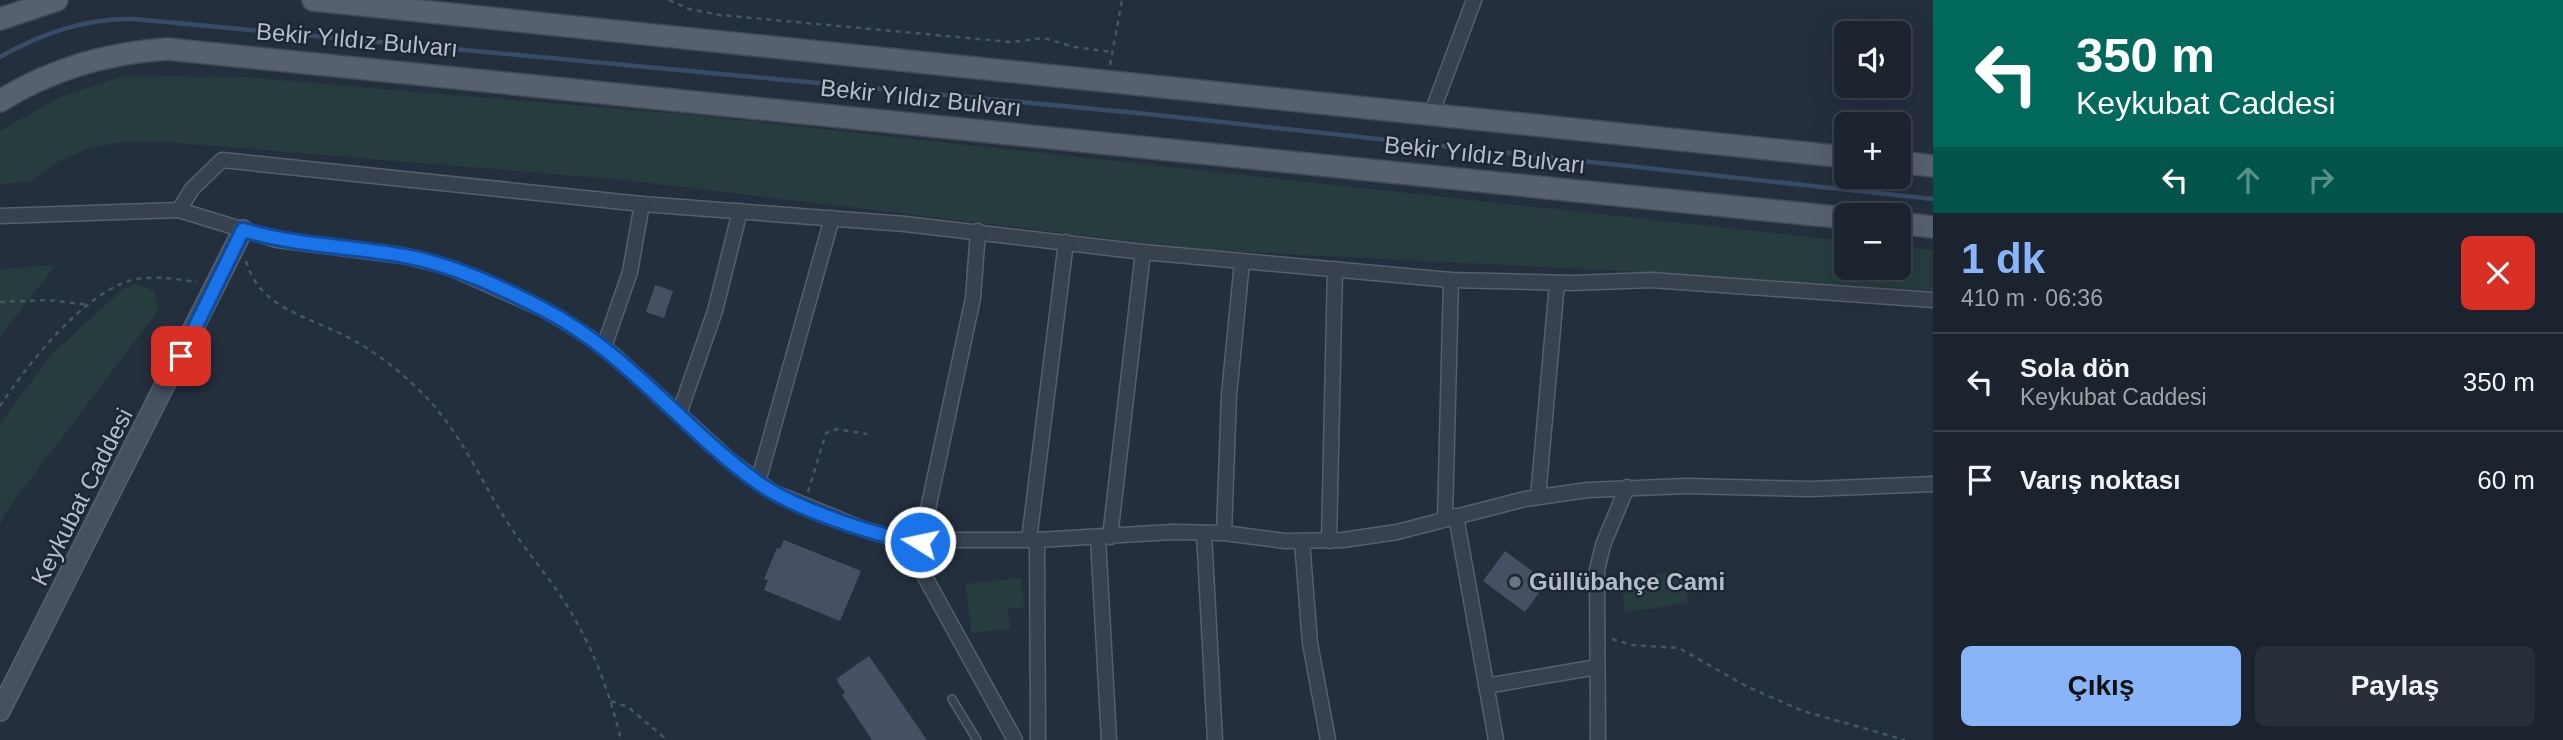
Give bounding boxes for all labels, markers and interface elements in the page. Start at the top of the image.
street label: Bekir Yıldız Bulvarı [255,17,459,62]
map controls [1834,21,1911,280]
button: sound [1834,21,1911,98]
icon: left [1961,28,2052,119]
text: 350 m [2076,28,2215,82]
street label: Bekir Yıldız Bulvarı [819,74,1023,122]
text: Keykubat Caddesi [2076,85,2336,121]
button: + [1834,112,1911,189]
street label: Bekir Yıldız Bulvarı [1383,131,1587,179]
icon: left [2156,161,2194,199]
icon: ahead [2229,161,2267,199]
icon: right [2302,161,2340,199]
button: − [1834,203,1911,280]
text: 1 dk [1961,235,2045,282]
button: close [2461,236,2535,310]
text: 410 m · 06:36 [1961,285,2103,311]
pin [151,326,211,386]
icon: arrive [162,337,200,375]
text: Sola dön [2020,353,2130,383]
icon: left [1961,363,1999,401]
text: 350 m [2463,367,2535,397]
text: Keykubat Caddesi [2020,384,2207,410]
street label: Keykubat Caddesi [25,404,138,590]
icon: arrive [1961,461,1999,499]
text: Varış noktası [2020,465,2180,495]
text: 60 m [2477,465,2535,495]
position arrow [883,505,957,579]
place label: Güllübahçe Cami [1529,568,1725,595]
marker: Güllübahçe Cami [1507,574,1523,590]
button: Çıkış [1961,646,2241,726]
button: Paylaş [2255,646,2535,726]

